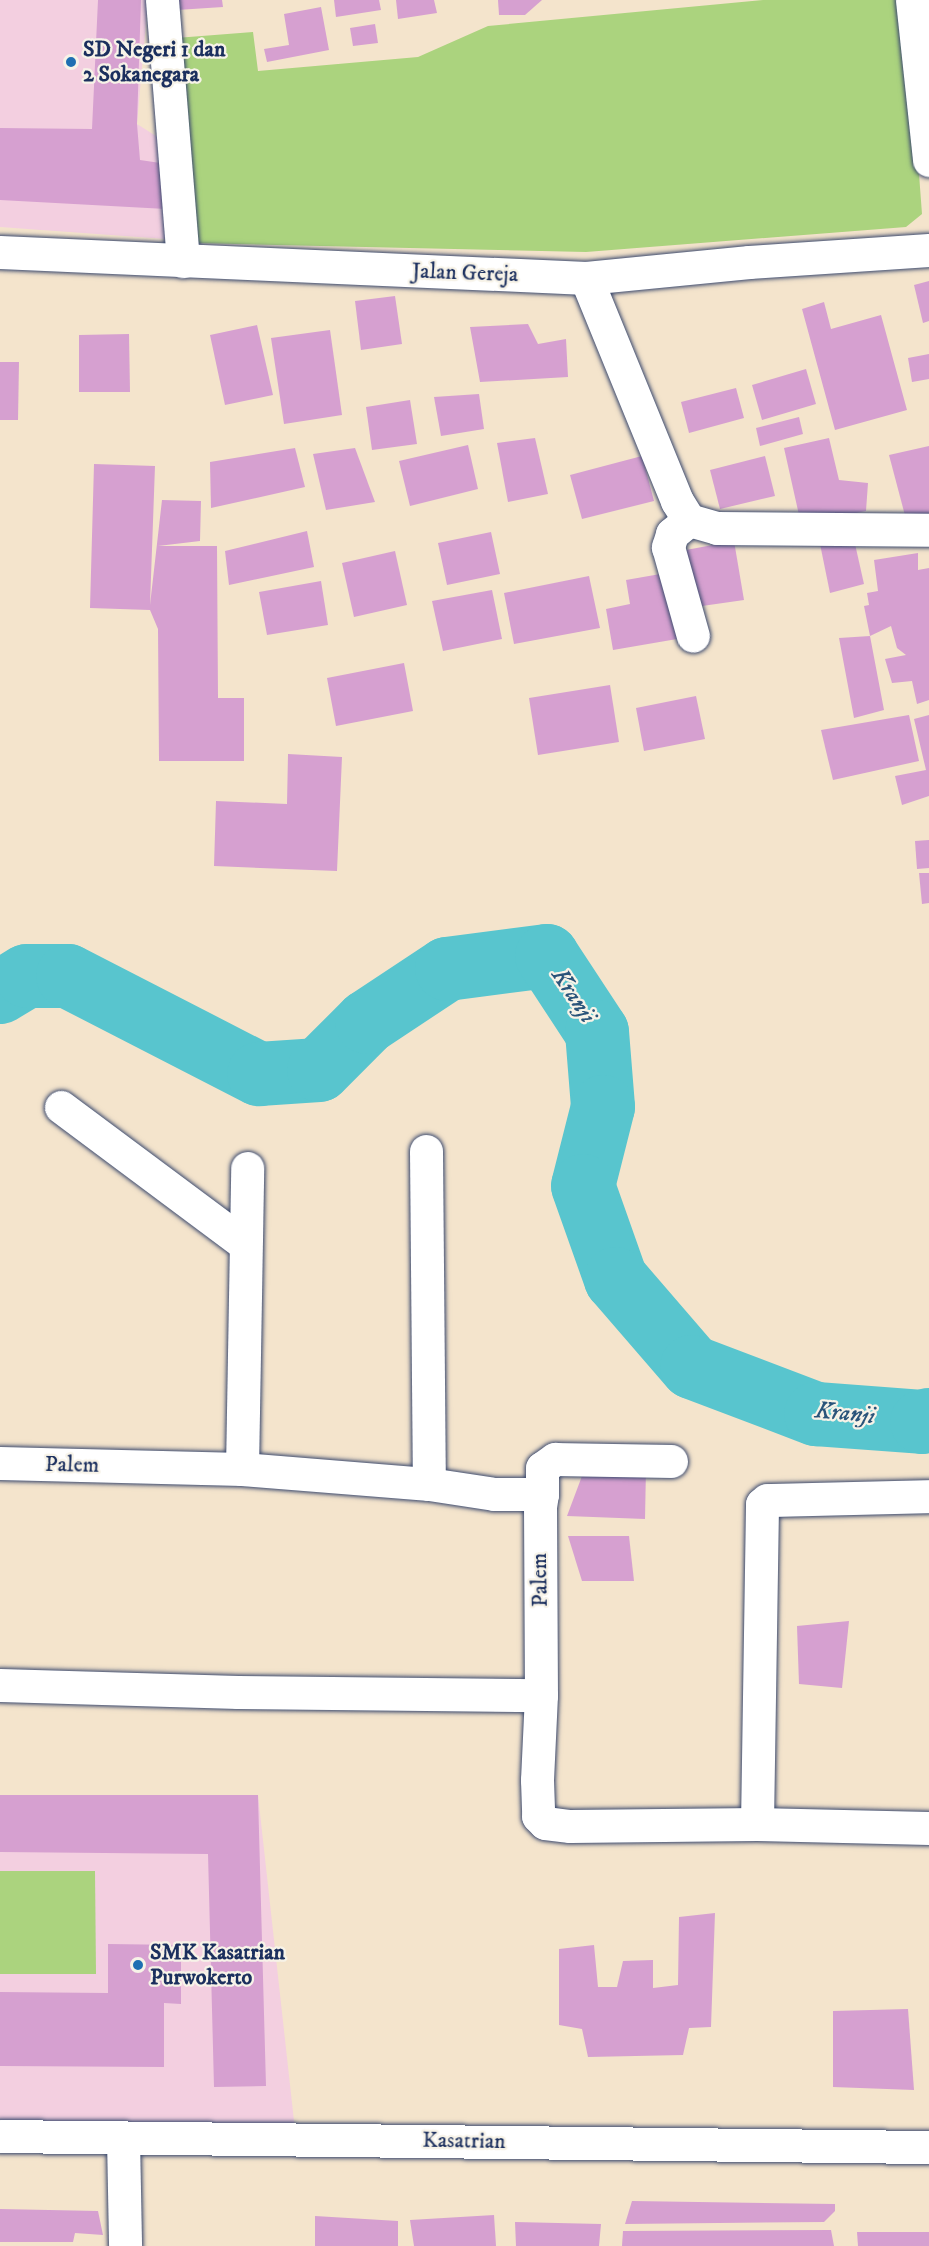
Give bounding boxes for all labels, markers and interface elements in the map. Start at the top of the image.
place label: SD Negeri 1 dan 2 Sokanegara [83,36,225,88]
marker: SD Negeri 1 dan 2 Sokanegara [64,55,78,69]
street label: Jalan Gereja [411,258,519,288]
water label: Kranji [545,963,601,1029]
water label: Kranji [814,1397,876,1431]
street label: Palem [45,1451,99,1479]
street label: Palem [526,1553,554,1607]
place label: SMK Kasatrian Purwokerto [150,1939,285,1990]
marker: SMK Kasatrian Purwokerto [131,1958,145,1972]
street label: Kasatrian [422,2127,506,2155]

